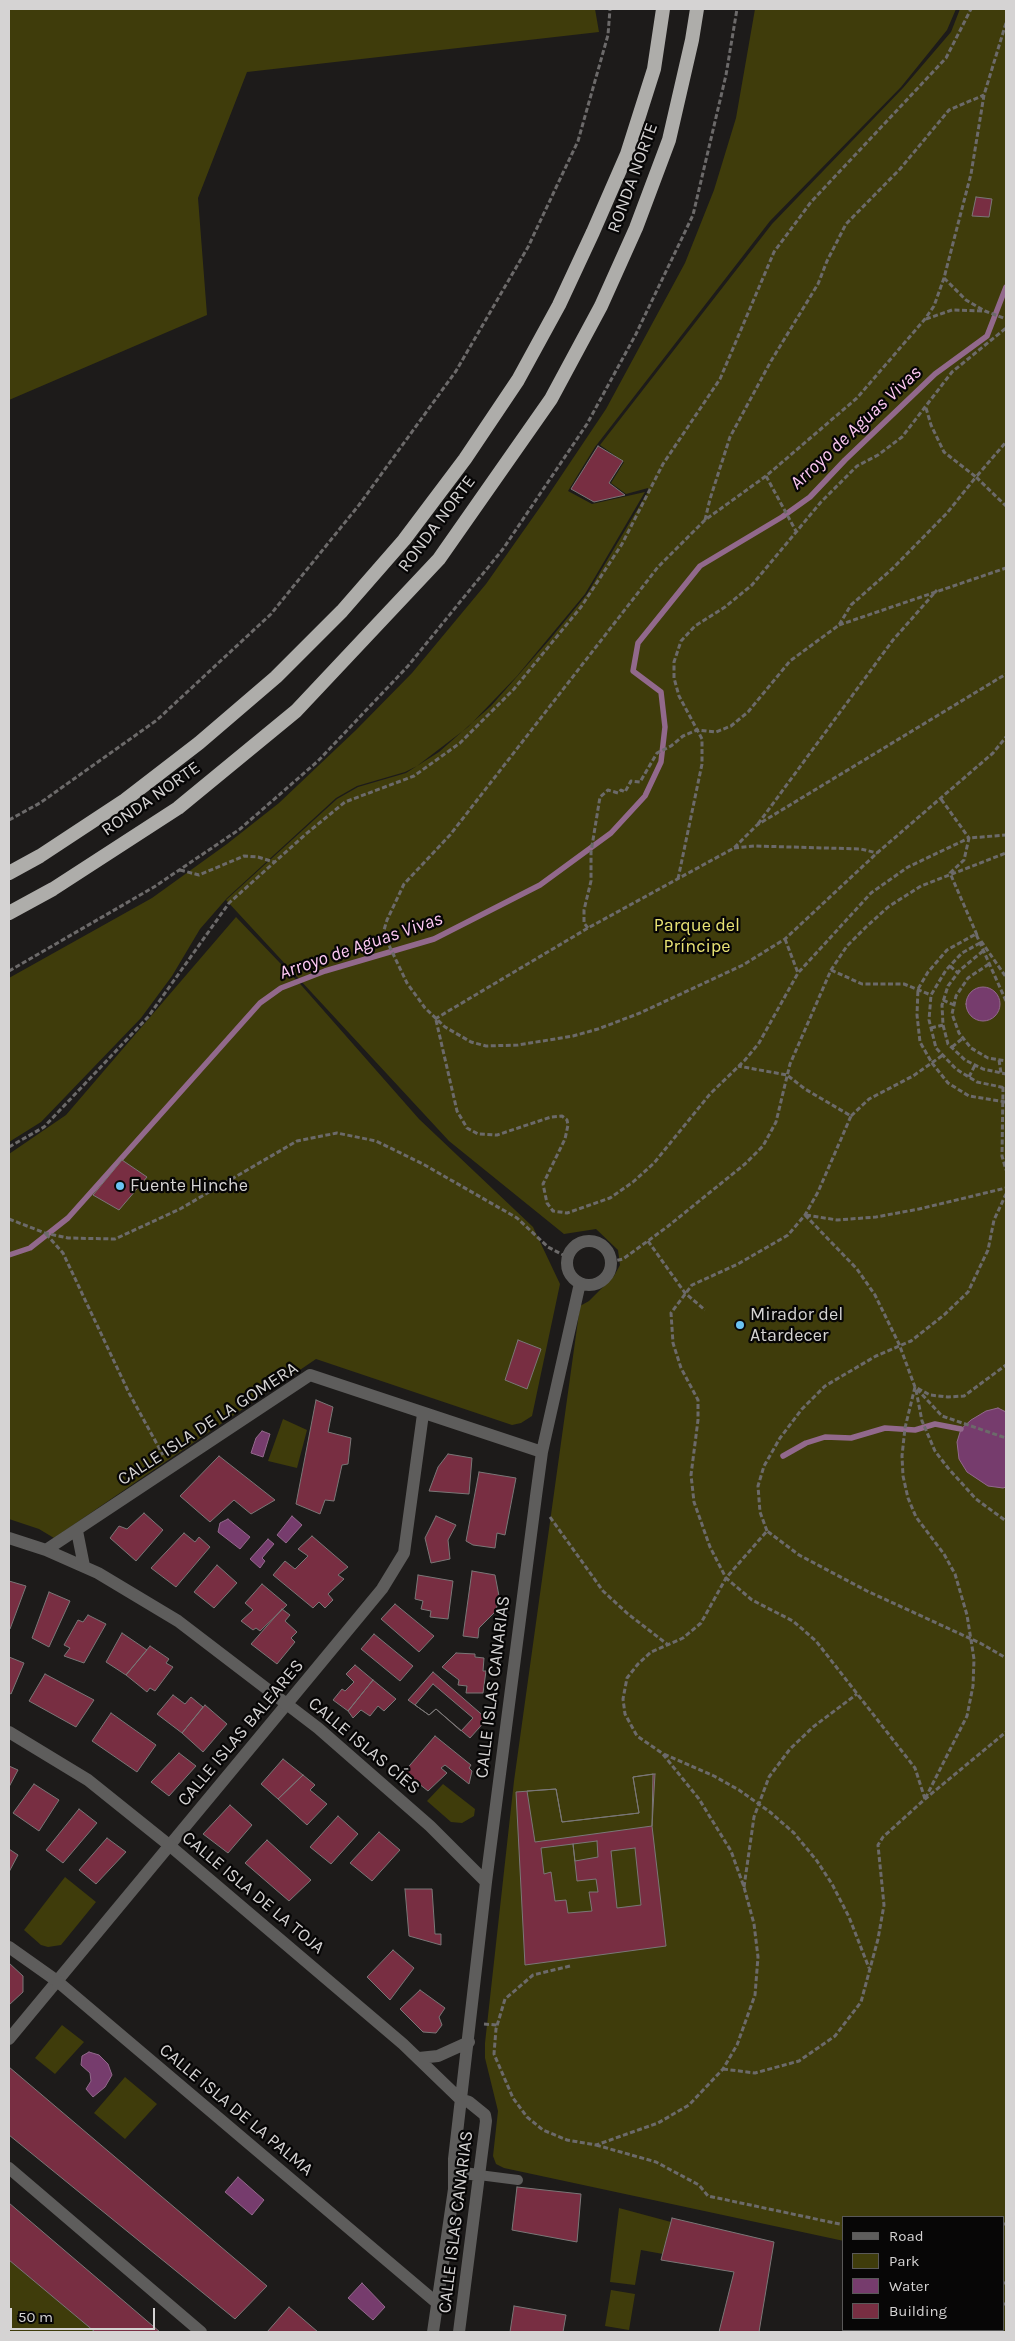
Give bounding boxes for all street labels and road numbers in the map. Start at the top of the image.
street label: RONDA NORTE [603,120,663,236]
street label: RONDA NORTE [394,471,480,577]
street label: RONDA NORTE [97,757,205,841]
street label: CALLE ISLA DE LA GOMERA [114,1358,302,1490]
street label: CALLE ISLAS CANARIAS [471,1594,515,1780]
street label: CALLE ISLAS BALEARES [173,1655,309,1811]
street label: CALLE ISLAS CÍES [304,1693,424,1799]
street label: CALLE ISLA DE LA TOJA [177,1827,329,1959]
street label: CALLE ISLA DE LA PALMA [155,2039,317,2181]
street label: CALLE ISLAS CANARIAS [434,2129,478,2315]

